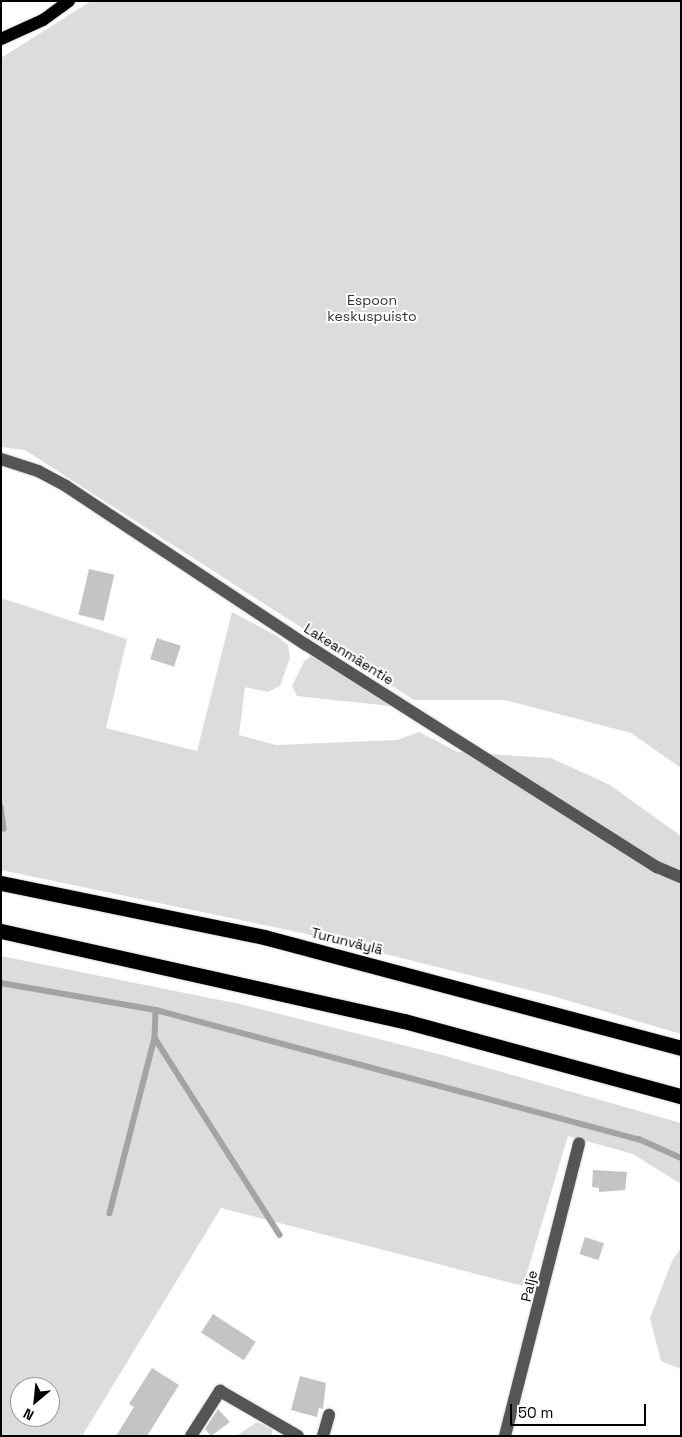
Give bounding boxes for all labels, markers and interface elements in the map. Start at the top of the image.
park label: Espoon keskuspuisto [327,292,417,324]
street label: Lakeanmäentie [301,620,397,688]
street label: Turunväylä [309,924,385,958]
street label: Palje [517,1269,541,1303]
north arrow [10,1377,60,1427]
scale bar [512,1394,648,1426]
text: 50 m [518,1403,553,1422]
text: N [20,1404,37,1425]

